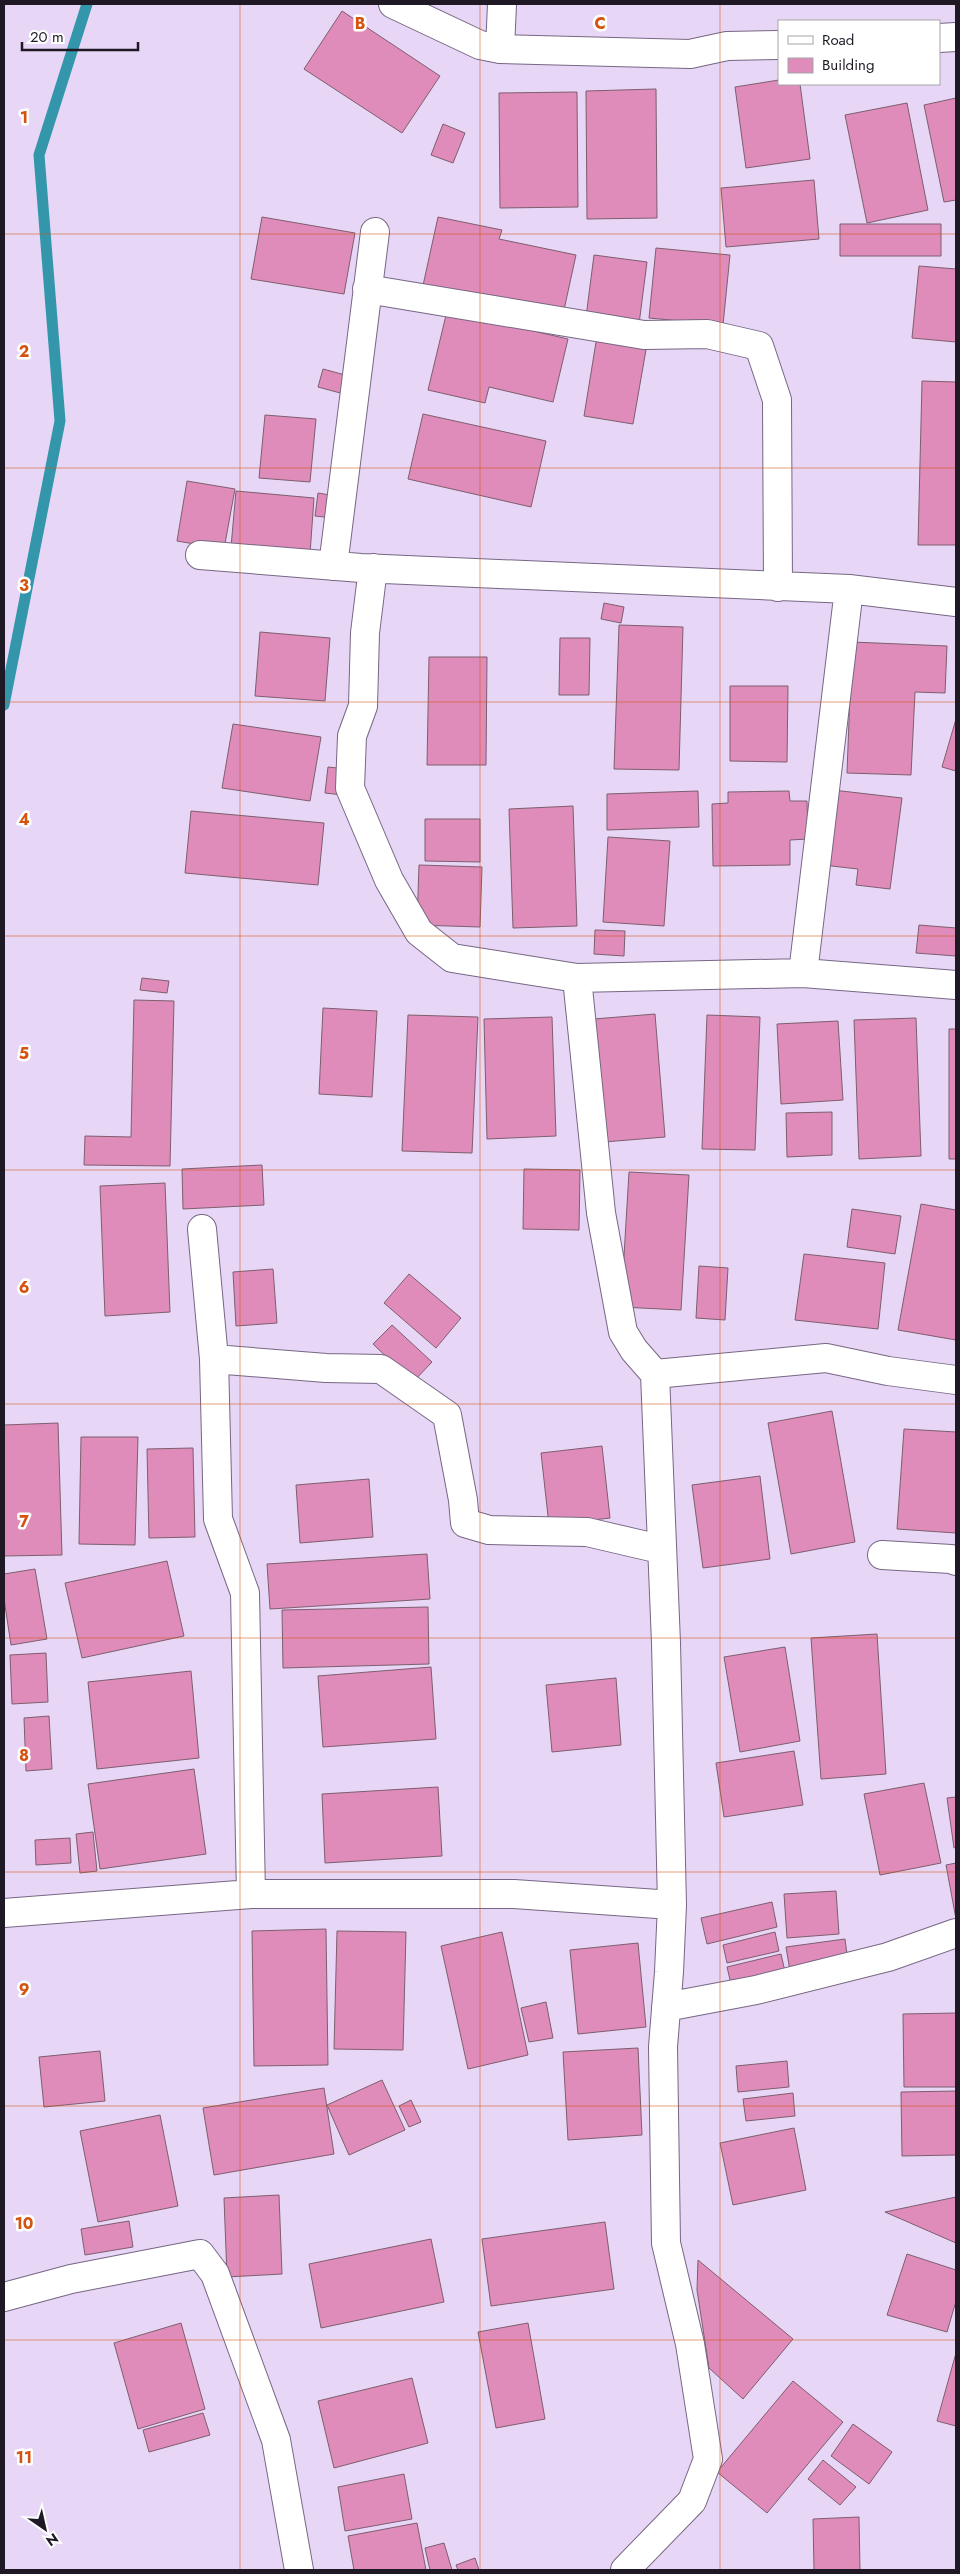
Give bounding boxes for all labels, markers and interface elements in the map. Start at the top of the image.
text: B [355,12,365,35]
text: C [594,12,606,35]
scale bar [22,20,139,52]
legend [778,20,940,85]
text: 20 m [30,26,64,48]
text: Road [822,29,854,51]
text: Building [822,54,874,76]
text: 1 [20,106,28,129]
text: 2 [19,340,29,363]
text: 3 [19,574,29,597]
text: 4 [18,808,30,831]
text: 5 [19,1042,29,1065]
text: 6 [19,1276,29,1299]
text: 7 [19,1510,29,1533]
text: 8 [19,1744,29,1767]
text: 9 [19,1978,29,2001]
text: 10 [15,2212,33,2235]
text: 11 [16,2446,32,2469]
north arrow [20,2504,70,2554]
text: N [42,2528,62,2551]

